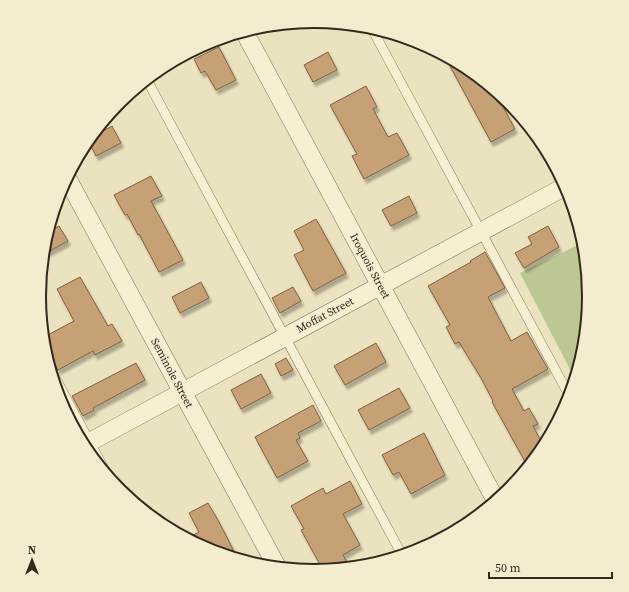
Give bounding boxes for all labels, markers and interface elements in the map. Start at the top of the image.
street label: Iroquois Street [346,231,394,302]
street label: Moffat Street [294,293,357,336]
street label: Seminole Street [147,336,197,411]
north arrow [12,540,52,580]
text: N [28,543,36,558]
scale bar [489,554,612,580]
text: 50 m [495,560,521,576]

